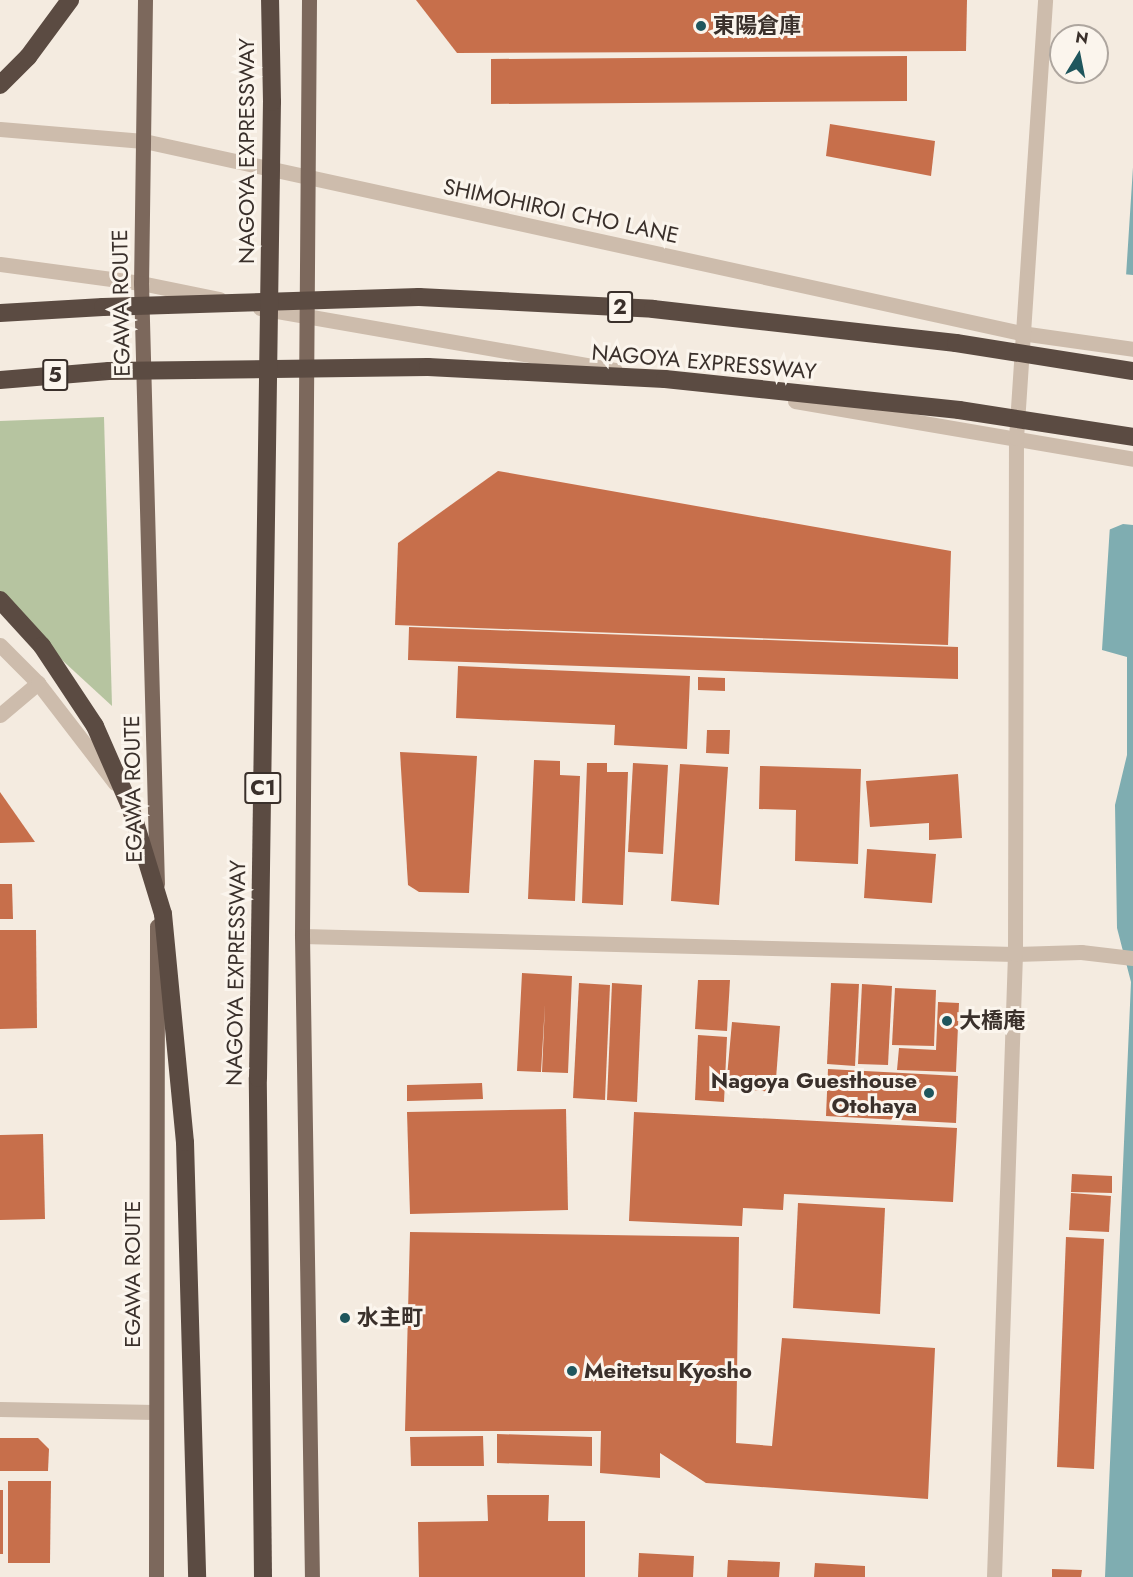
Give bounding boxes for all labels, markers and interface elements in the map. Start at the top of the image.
place label: 東陽倉庫 [713,13,801,39]
marker: 東陽倉庫 [694,19,708,33]
north arrow [1049,24,1109,84]
text: N [1074,25,1090,50]
street label: NAGOYA EXPRESSWAY [234,38,260,264]
street label: SHIMOHIROI CHO LANE [441,173,681,249]
street label: EGAWA ROUTE [107,229,135,377]
road number: 2 [606,289,634,325]
street label: NAGOYA EXPRESSWAY [590,339,818,385]
road number: 5 [42,357,68,393]
street label: EGAWA ROUTE [119,715,147,863]
road number: C1 [244,770,282,806]
street label: NAGOYA EXPRESSWAY [221,860,251,1086]
place label: 大橋庵 [959,1008,1025,1034]
marker: 大橋庵 [940,1014,954,1028]
place label: Nagoya Guesthouse Otohaya [711,1067,917,1118]
marker: Nagoya Guesthouse Otohaya [922,1086,936,1100]
street label: EGAWA ROUTE [120,1200,146,1348]
place label: 水主町 [357,1305,423,1331]
marker: 水主町 [338,1311,352,1325]
place label: Meitetsu Kyosho [584,1358,752,1384]
marker: Meitetsu Kyosho [565,1364,579,1378]

